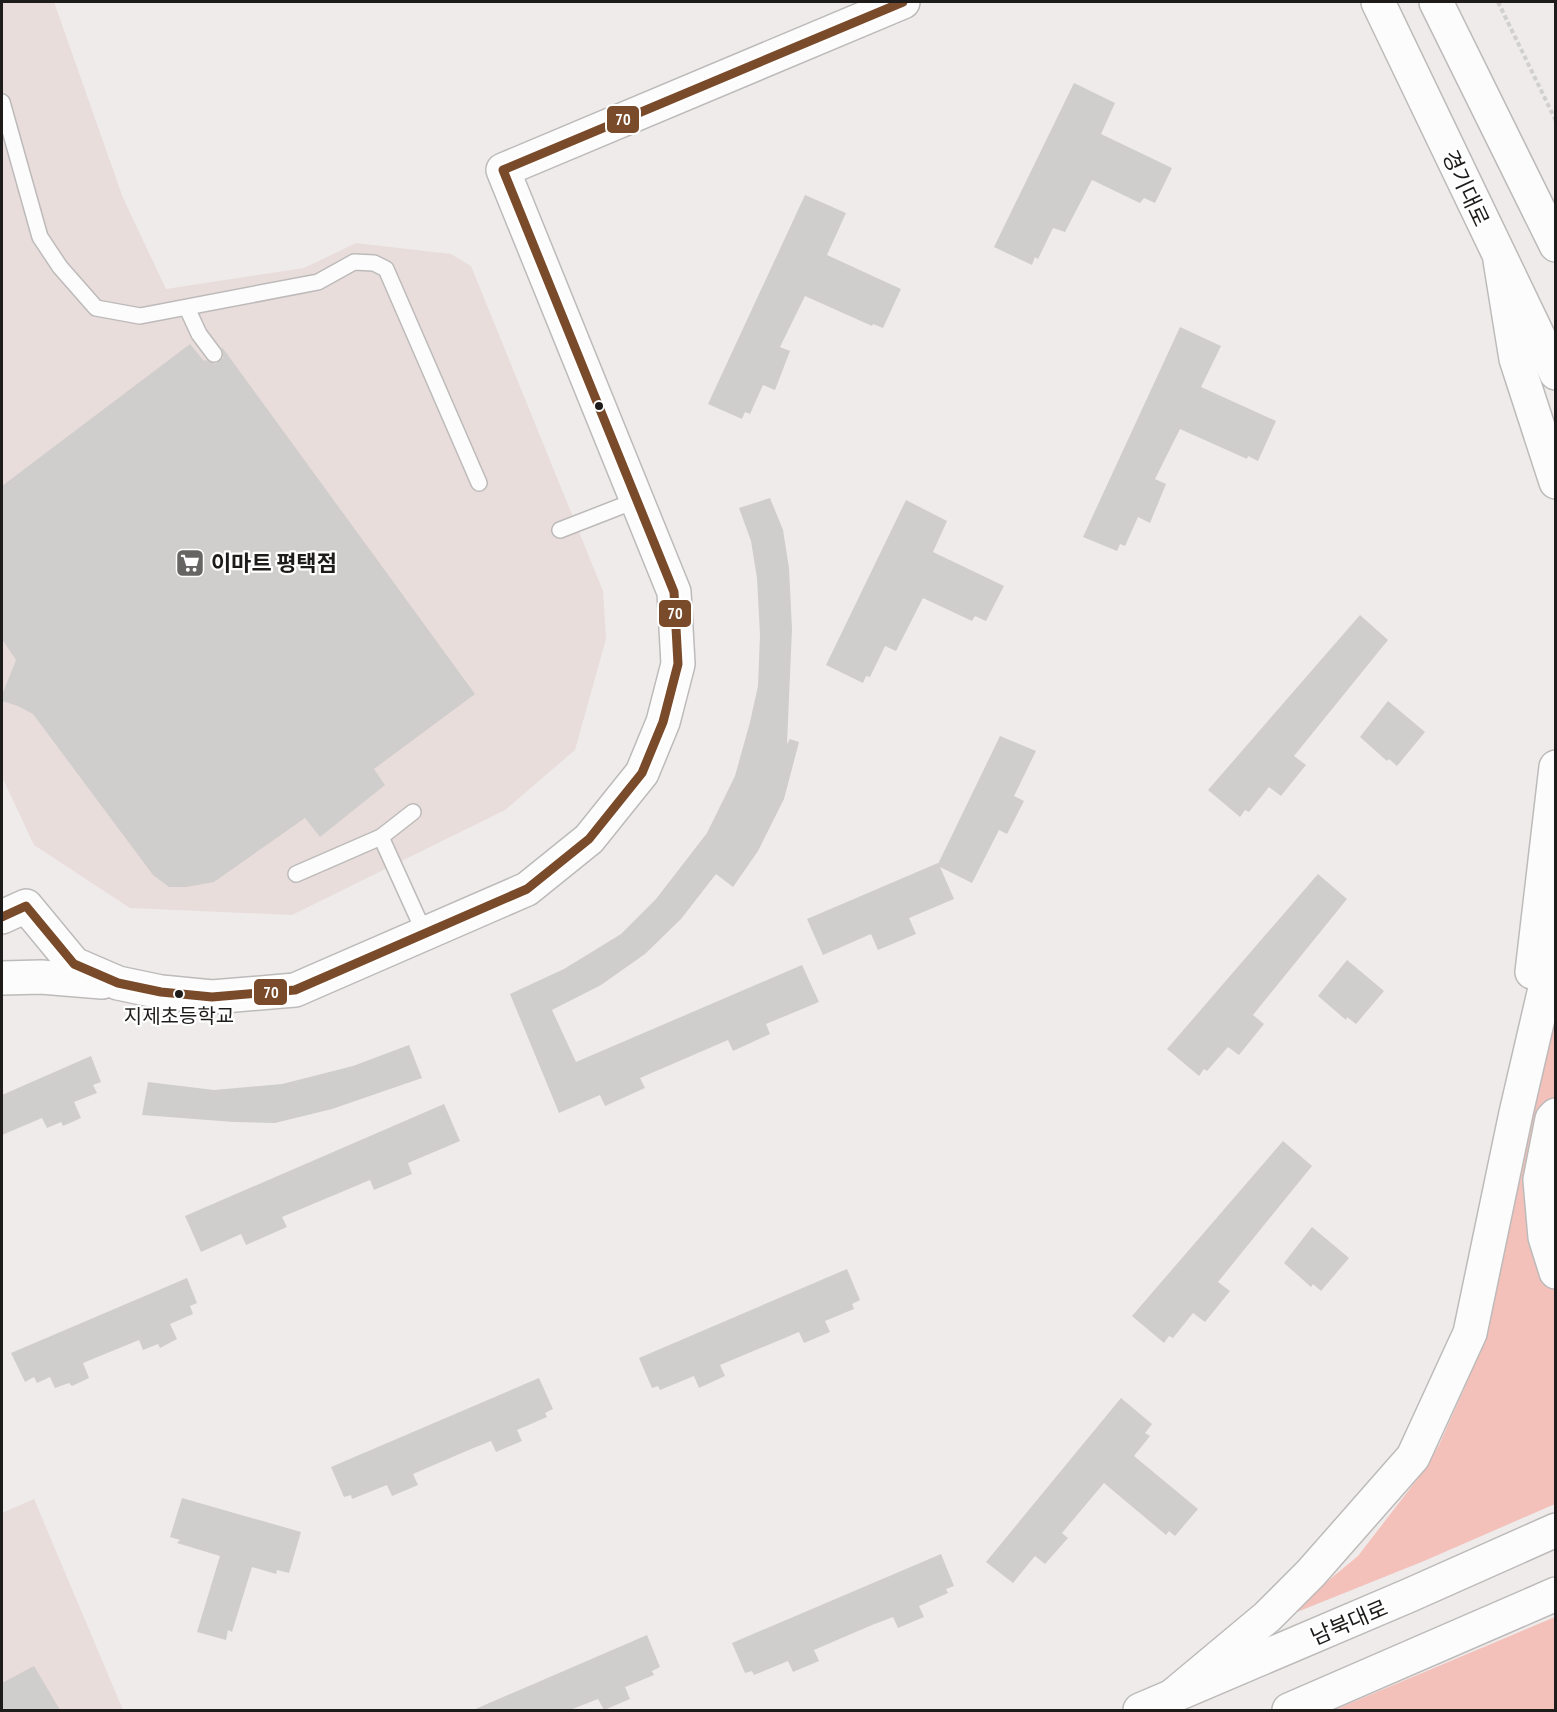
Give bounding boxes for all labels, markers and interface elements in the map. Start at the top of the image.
line badge: 70 [606,105,640,134]
text: 70 [615,109,631,129]
street label: 경기대로 [1436,145,1496,231]
unlabelled marker [593,400,605,412]
supermarket icon: 이마트 평택점 [174,547,206,579]
place label: 이마트 평택점 [211,549,337,577]
line badge: 70 [658,599,692,628]
text: 70 [667,603,683,623]
line badge: 70 [253,978,288,1006]
text: 70 [263,982,279,1002]
marker: 지제초등학교 [173,988,185,1000]
place label: 지제초등학교 [124,1003,234,1029]
street label: 남북대로 [1306,1593,1392,1651]

